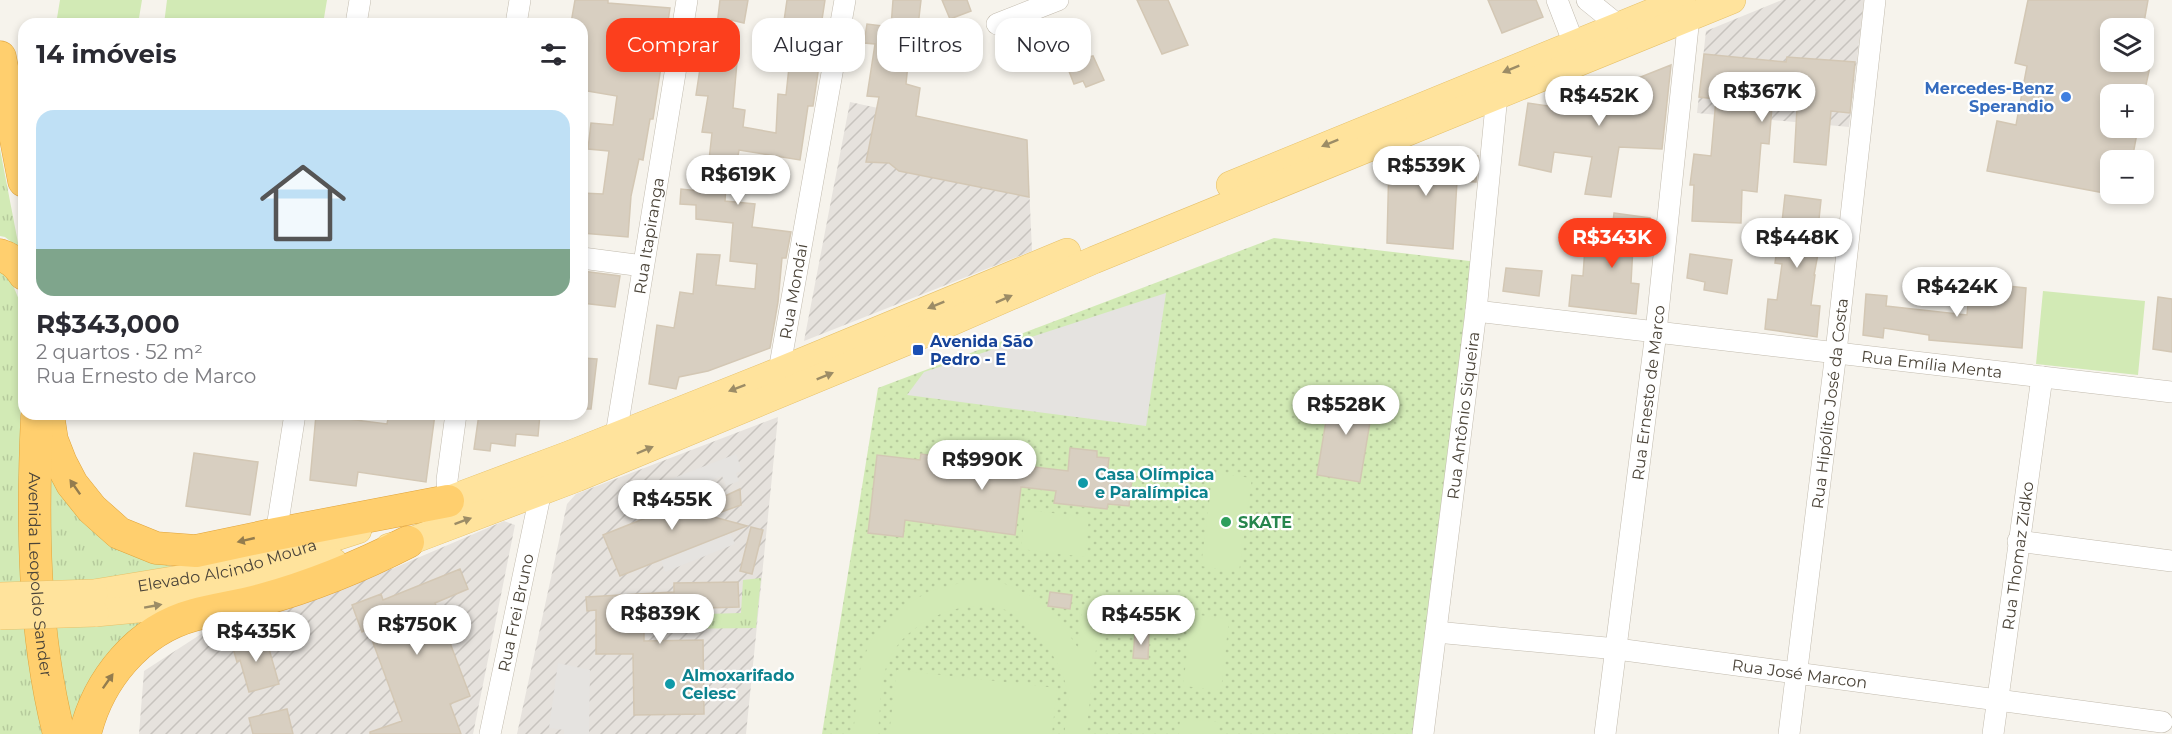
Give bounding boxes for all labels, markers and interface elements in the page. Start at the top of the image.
chip: Comprar [606,18,740,72]
chip: Alugar [752,18,865,72]
chip: Filtros [877,18,983,72]
chip: Novo [995,18,1091,72]
map controls [2100,18,2154,204]
button: layers [2100,18,2154,72]
text: 14 imóveis [36,38,177,70]
icon: filters [537,38,570,71]
one-way arrow [1501,64,1519,74]
pin: R$367K [1713,72,1811,123]
pin: R$452K [1550,76,1648,127]
text: R$367K [1722,79,1802,103]
place label: Mercedes-Benz Sperandio [1925,79,2054,116]
text: R$452K [1559,83,1639,107]
button: + [2100,84,2154,138]
marker: Mercedes-Benz Sperandio [2059,90,2073,104]
one-way arrow [1321,138,1339,148]
pin: R$539K [1377,146,1475,197]
icon: home [249,149,357,257]
button: − [2100,150,2154,204]
text: R$539K [1387,153,1465,177]
pin: R$619K [689,155,787,206]
text: R$619K [700,162,776,186]
street label: Rua Itapiranga [630,176,667,295]
pin: R$343K [1563,218,1661,269]
pin: R$448K [1748,218,1846,269]
text: R$343K [1572,225,1652,249]
text: R$448K [1755,225,1839,249]
street label: Rua Mondaí [775,241,811,341]
pin: R$424K [1908,267,2006,318]
text: R$424K [1916,274,1998,298]
one-way arrow [996,294,1014,304]
street label: Rua Hipólito José da Costa [1807,297,1851,510]
one-way arrow [927,300,945,310]
street label: Rua Ernesto de Marco [1628,304,1668,481]
text: R$343,000 [36,308,180,340]
street label: Rua Antônio Siqueira [1443,330,1483,500]
place label: Avenida São Pedro - E [929,332,1033,369]
text: 2 quartos · 52 m² [36,340,203,364]
marker: Avenida São Pedro - E [911,343,925,357]
street label: Rua Emília Menta [1860,346,2003,382]
text: Rua Ernesto de Marco [36,364,256,388]
one-way arrow [816,371,834,380]
one-way arrow [727,383,745,393]
pin: R$528K [1297,385,1395,436]
text: R$528K [1306,392,1386,416]
pin: R$990K [933,440,1031,491]
one-way arrow [636,445,654,455]
text: R$990K [941,447,1023,471]
place label: Casa Olímpica e Paralímpica [1095,465,1214,502]
street label: Avenida Leopoldo Sander [25,472,56,679]
marker: Casa Olímpica e Paralímpica [1076,476,1090,490]
one-way arrow [70,479,81,495]
pin: R$455K [623,480,721,531]
street label: Rua Thomaz Zidko [1998,480,2037,631]
text: R$455K [632,487,712,511]
place label: SKATE [1238,513,1292,532]
marker: SKATE [1219,515,1233,529]
one-way arrow [454,516,472,526]
street label: Elevado Alcindo Moura [136,535,319,595]
one-way arrow [237,536,255,546]
street label: Rua Frei Bruno [494,552,537,674]
pin: R$839K [611,594,709,645]
pin: R$455K [1092,595,1190,646]
text: R$839K [620,601,700,625]
one-way arrow [143,602,162,611]
text: R$455K [1101,602,1181,626]
pin: R$750K [368,605,466,656]
pin: R$435K [207,612,305,663]
text: R$750K [377,612,457,636]
text: R$435K [216,619,296,643]
street label: Rua José Marcon [1731,655,1868,692]
place label: Almoxarifado Celesc [681,666,795,703]
one-way arrow [102,673,114,689]
marker: Almoxarifado Celesc [663,677,677,691]

